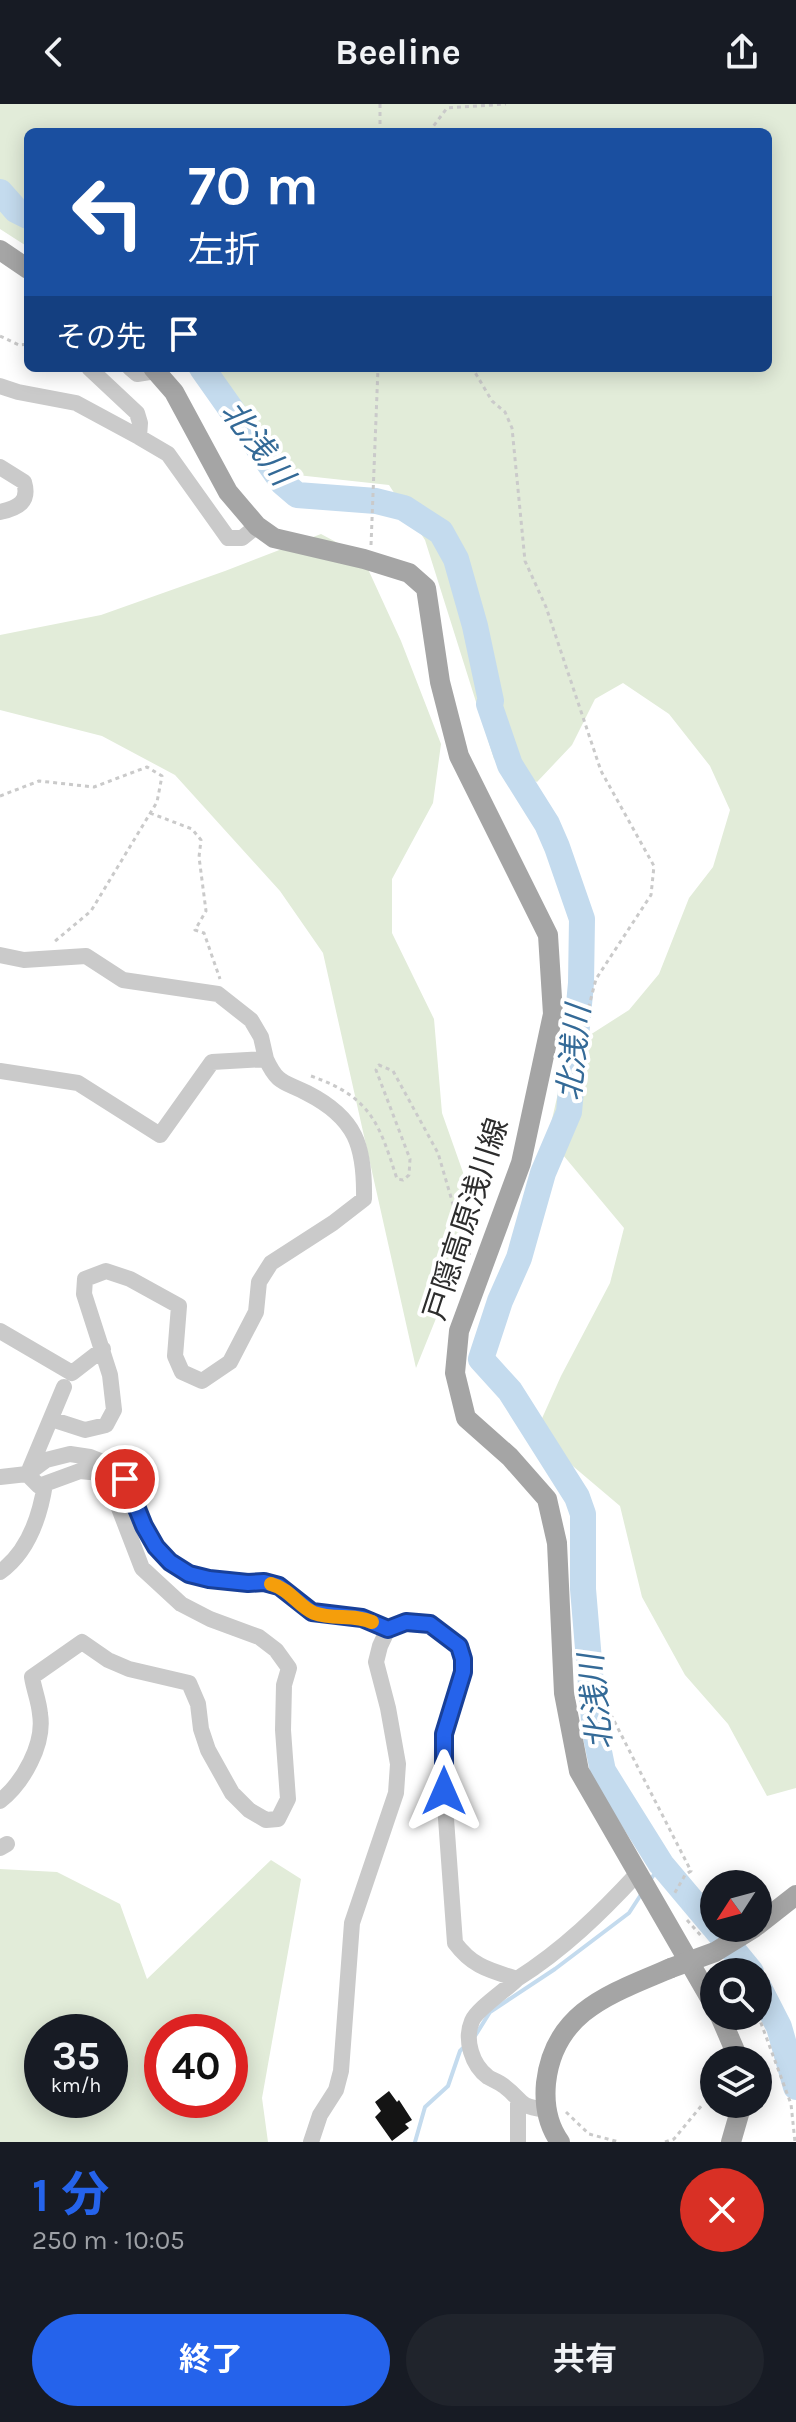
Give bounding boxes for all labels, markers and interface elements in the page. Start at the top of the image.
icon: back [32,30,76,74]
icon: share [720,30,764,74]
text: Beeline [335,31,461,73]
text: 70 m [188,153,319,218]
icon: left [56,160,160,264]
text: 左折 [188,229,260,271]
icon: arrive [162,312,206,356]
text: その先 [56,319,146,355]
water label: 北浅川 [213,394,302,495]
water label: 北浅川 [551,1000,598,1103]
street label: 戸隠高原浅川線 [416,1114,516,1324]
pin [91,1445,159,1513]
icon: arrive [103,1457,147,1501]
water label: 北浅川 [572,1649,619,1752]
position arrow [402,1749,486,1833]
north arrow [700,1870,772,1942]
map controls [700,1870,772,2118]
button: search [700,1958,772,2030]
speed limit sign: 40 [144,2014,248,2118]
text: 35 [52,2032,100,2079]
button: layers [700,2046,772,2118]
text: km/h [51,2074,101,2097]
text: 1 分 [32,2167,109,2223]
button: close [680,2168,764,2252]
text: 250 m · 10:05 [32,2225,185,2256]
button: 終了 [32,2314,390,2406]
button: 共有 [406,2314,764,2406]

